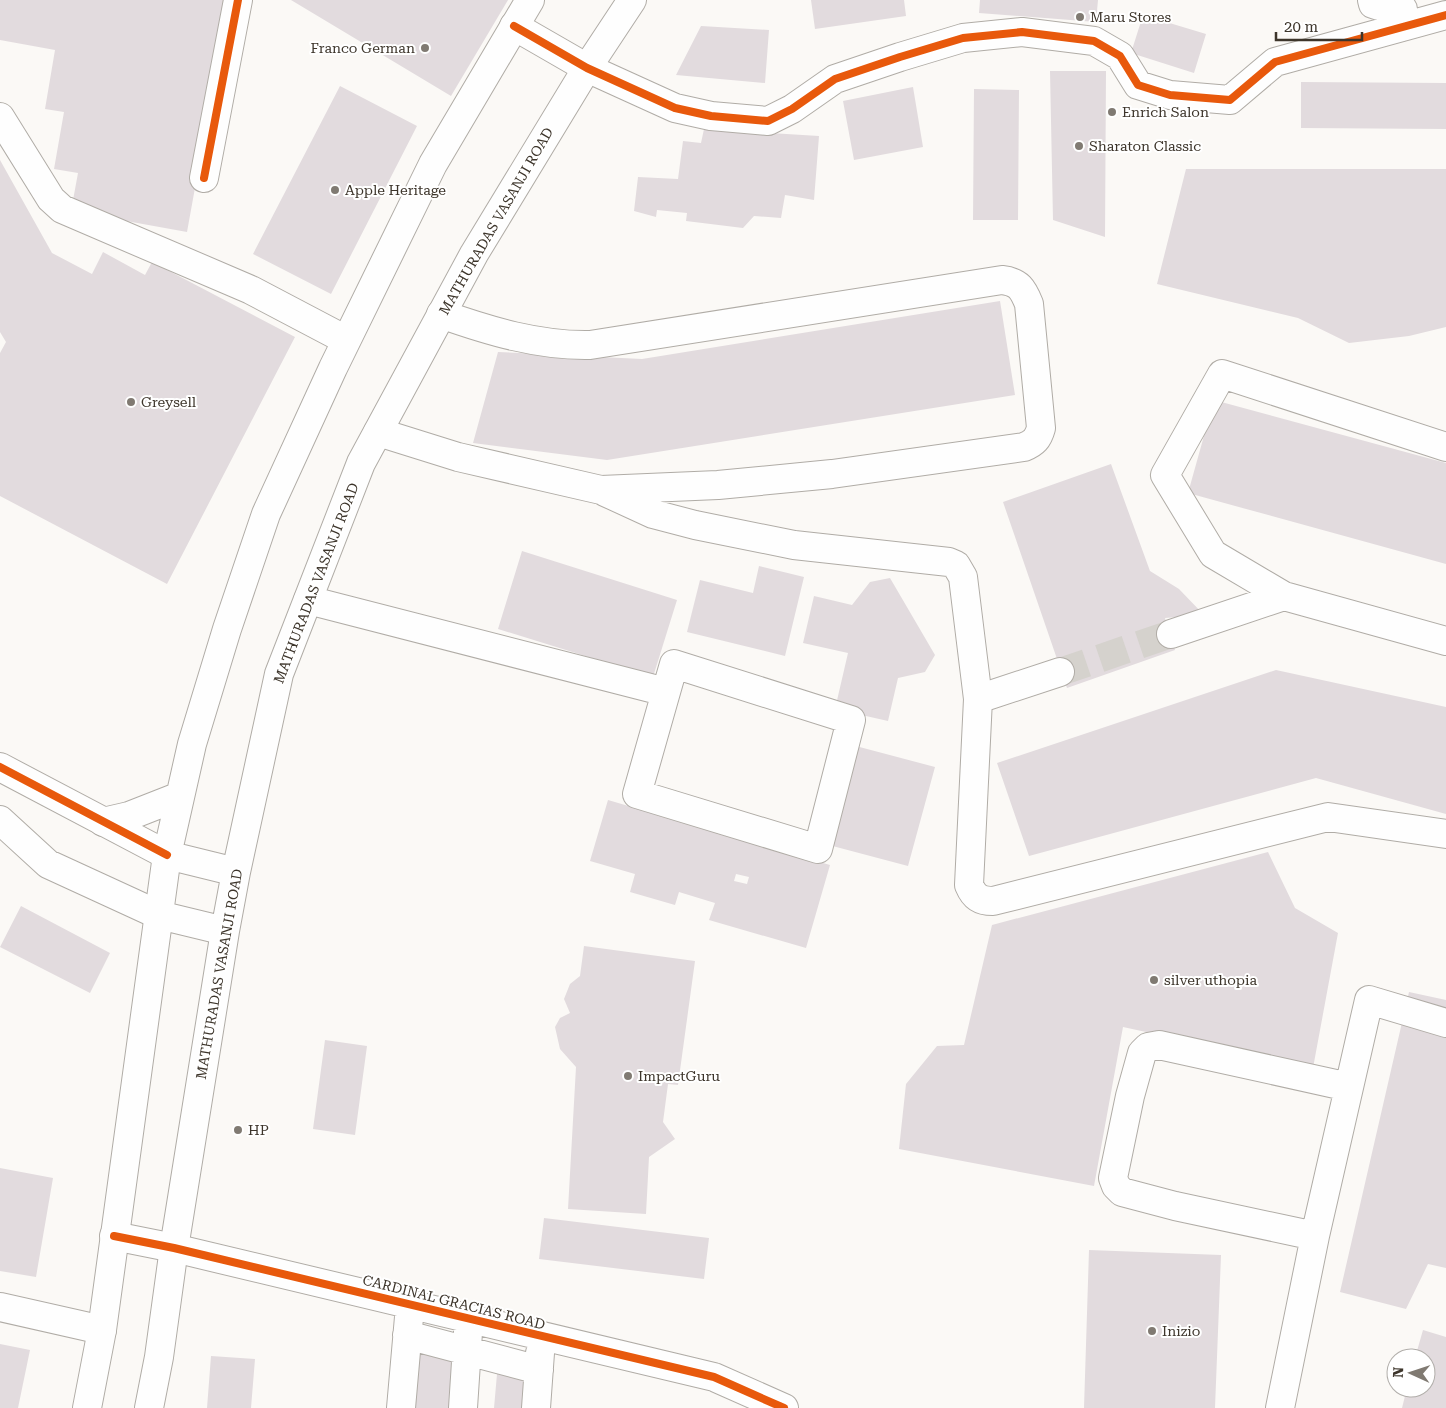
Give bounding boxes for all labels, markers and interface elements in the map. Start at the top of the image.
place label: Maru Stores [1090,9,1171,25]
scale bar [1276,10,1362,42]
marker: Maru Stores [1074,11,1086,23]
text: 20 m [1284,18,1319,36]
place label: Franco German [311,40,415,56]
marker: Franco German [419,42,431,54]
place label: Enrich Salon [1122,104,1209,120]
marker: Enrich Salon [1106,106,1118,118]
street label: MATHURADAS VASANJI ROAD [436,124,556,317]
place label: Sharaton Classic [1089,138,1201,154]
marker: Sharaton Classic [1073,140,1085,152]
place label: Apple Heritage [345,182,446,198]
marker: Apple Heritage [329,184,341,196]
place label: Greysell [141,394,197,410]
marker: Greysell [125,396,137,408]
street label: MATHURADAS VASANJI ROAD [270,480,362,686]
street label: MATHURADAS VASANJI ROAD [193,867,245,1081]
place label: silver uthopia [1164,972,1257,988]
marker: silver uthopia [1148,974,1160,986]
place label: ImpactGuru [638,1068,720,1084]
marker: ImpactGuru [622,1070,634,1082]
place label: HP [248,1122,269,1138]
marker: HP [232,1124,244,1136]
street label: CARDINAL GRACIAS ROAD [361,1272,547,1332]
place label: Inizio [1162,1323,1200,1339]
marker: Inizio [1146,1325,1158,1337]
north arrow [1386,1348,1436,1398]
text: N [1390,1366,1406,1378]

